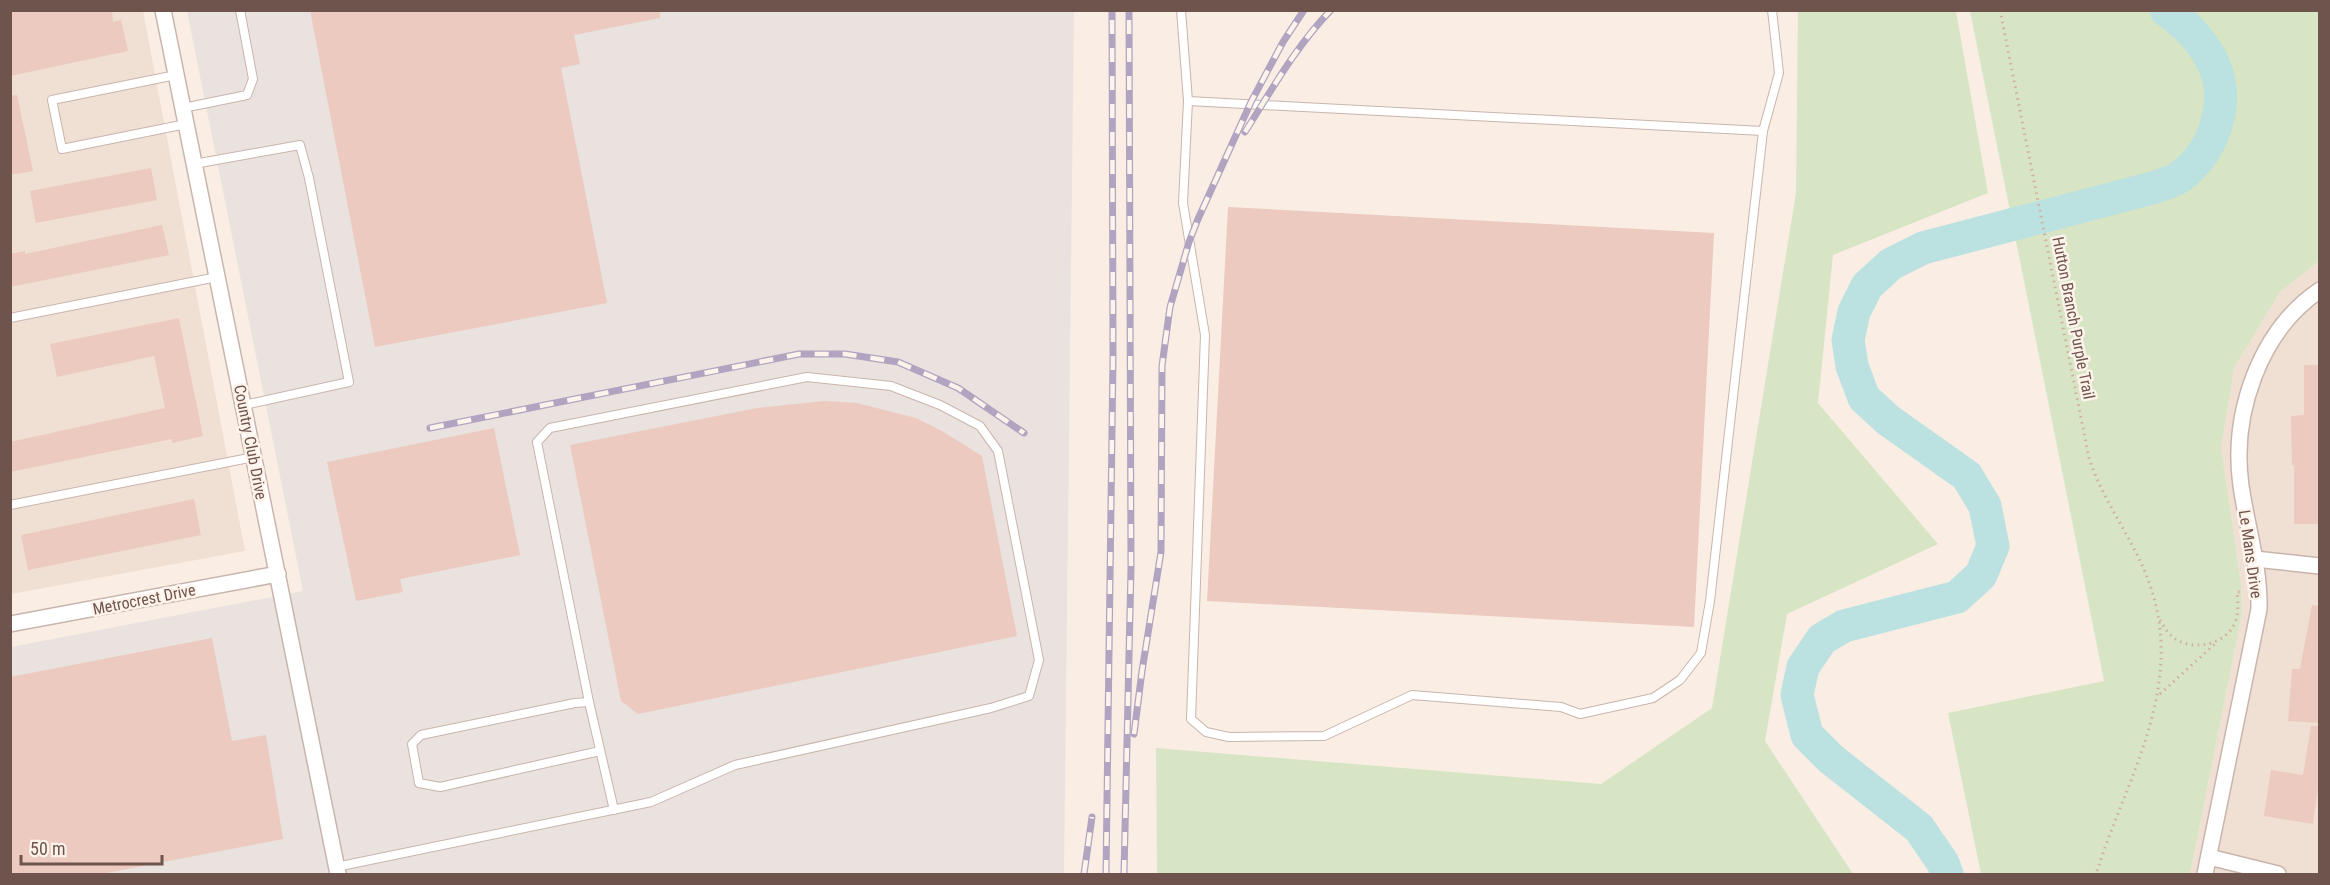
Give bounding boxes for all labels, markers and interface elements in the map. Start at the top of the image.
street label: Hutton Branch Purple Trail [2048,235,2099,401]
street label: Country Club Drive [230,383,271,501]
street label: Le Mans Drive [2235,509,2266,600]
street label: Metrocrest Drive [91,580,197,619]
scale bar [21,828,162,866]
text: 50 m [30,838,65,859]

